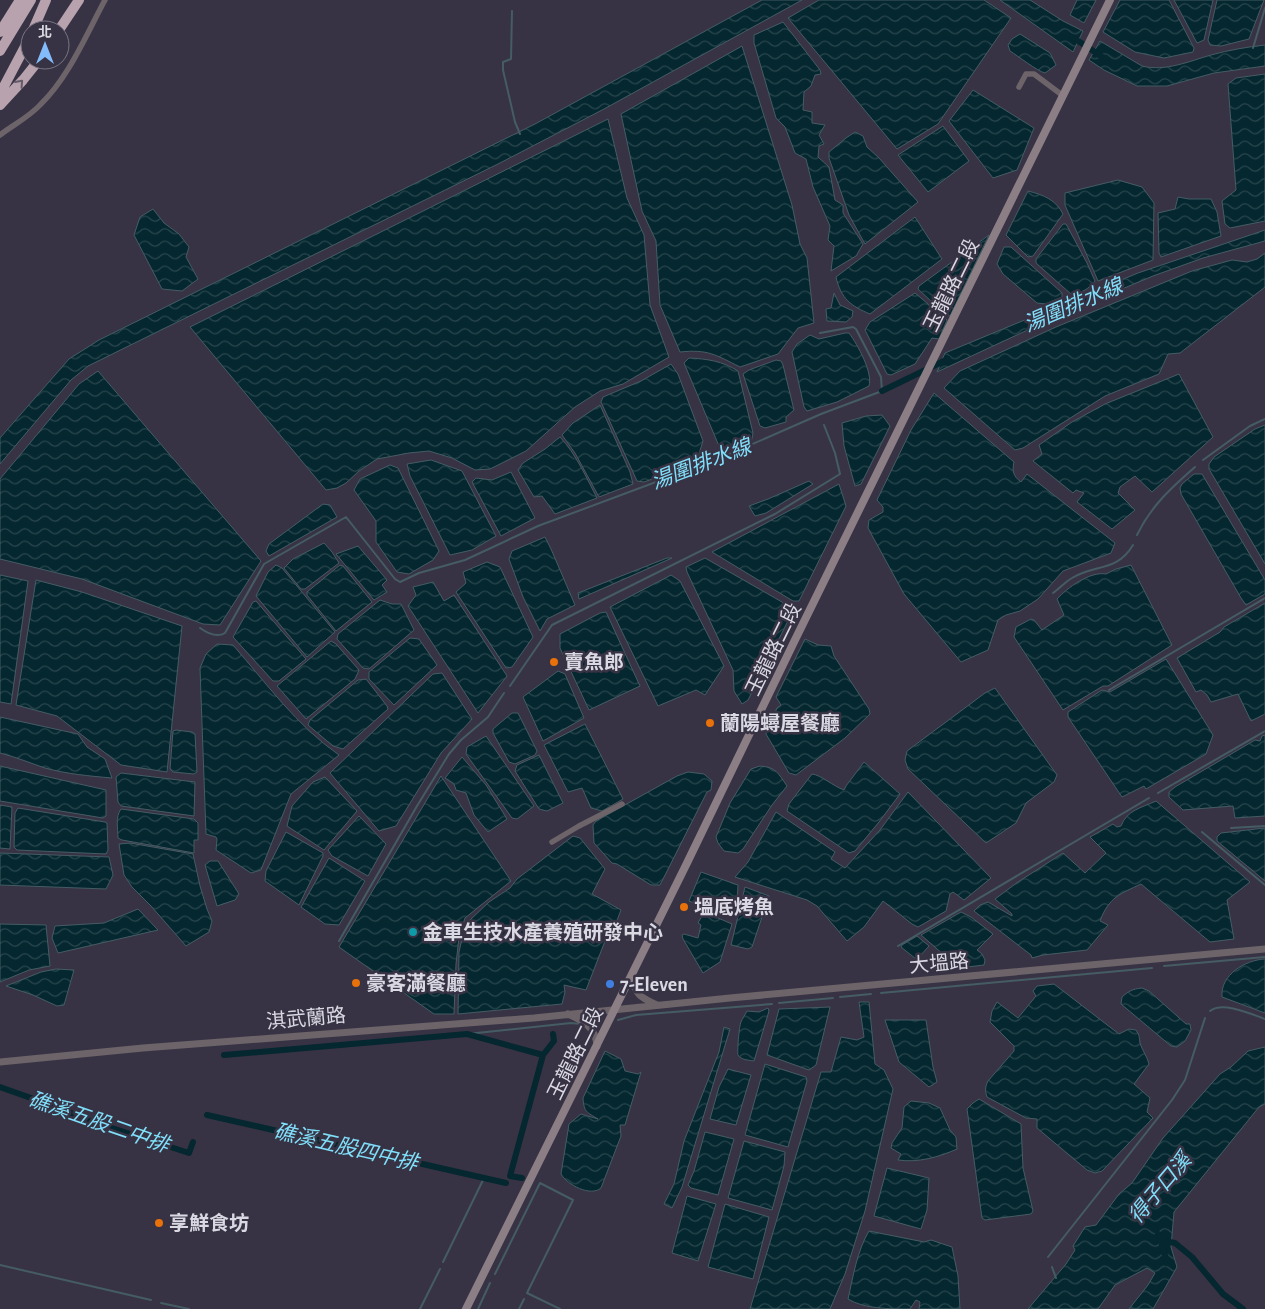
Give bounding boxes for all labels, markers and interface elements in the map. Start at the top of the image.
north arrow [20,20,70,70]
text: 北 [38,25,52,40]
one-way arrow [14,80,23,89]
street label: 玉龍路二段 [920,236,983,335]
water label: 湯圍排水線 [1020,274,1127,336]
water label: 湯圍排水線 [648,434,756,493]
street label: 玉龍路二段 [742,600,805,699]
place label: 賣魚郎 [564,651,624,673]
marker: 賣魚郎 [548,656,560,668]
place label: 蘭陽蟳屋餐廳 [720,712,840,734]
marker: 蘭陽蟳屋餐廳 [704,717,716,729]
place label: 塭底烤魚 [694,896,774,918]
marker: 塭底烤魚 [678,901,690,913]
place label: 金車生技水產養殖研發中心 [423,921,663,943]
marker: 金車生技水產養殖研發中心 [407,926,419,938]
street label: 大塭路 [908,950,970,977]
place label: 豪客滿餐廳 [366,972,466,994]
place label: 7-Eleven [620,975,688,995]
marker: 豪客滿餐廳 [350,977,362,989]
marker: 7-Eleven [604,978,616,990]
street label: 淇武蘭路 [265,1004,347,1032]
street label: 玉龍路二段 [544,1004,607,1103]
water label: 礁溪五股二中排 [26,1088,175,1157]
water label: 礁溪五股四中排 [272,1120,423,1175]
water label: 得子口溪 [1125,1146,1197,1227]
place label: 享鮮食坊 [169,1212,249,1234]
marker: 享鮮食坊 [153,1217,165,1229]

